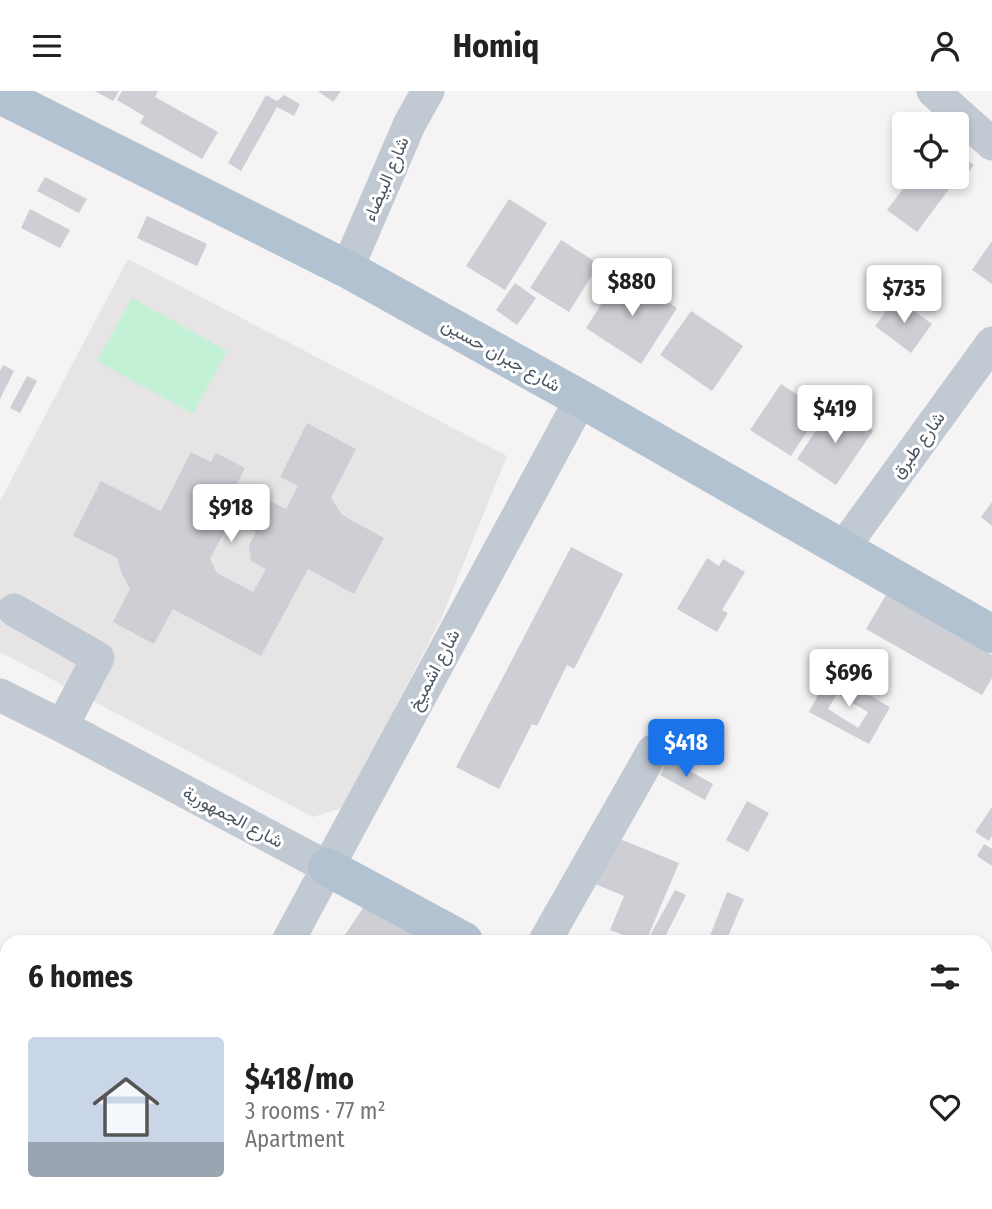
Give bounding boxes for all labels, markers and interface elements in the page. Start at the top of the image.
icon: menu [28,27,66,65]
text: Homiq [453,27,539,65]
icon: person [926,27,964,65]
map controls [892,112,969,189]
button: locate [892,112,969,189]
street label: شارع البيضاء [358,133,415,225]
pin: $880 [591,259,673,318]
pin: $735 [863,265,945,325]
text: $880 [608,267,656,295]
text: $735 [882,274,926,302]
street label: شارع جبران حسين [437,313,564,398]
pin: $419 [794,385,876,445]
text: $419 [813,394,857,422]
street label: شارع طبرق [886,407,950,483]
pin: $918 [190,484,272,544]
text: $918 [209,493,253,521]
street label: شارع اشميخ [403,626,465,715]
pin: $696 [808,649,890,709]
text: $696 [825,658,873,686]
pin: $418 [645,719,727,779]
text: $418 [664,728,708,756]
street label: شارع الجمهورية [179,781,287,854]
icon: filters [926,958,964,996]
text: 6 homes [28,959,133,995]
text: $418/mo [245,1061,354,1097]
icon: home [84,1065,168,1149]
icon: heart [926,1088,964,1126]
text: 3 rooms · 77 m² [245,1097,386,1125]
text: Apartment [245,1125,345,1153]

